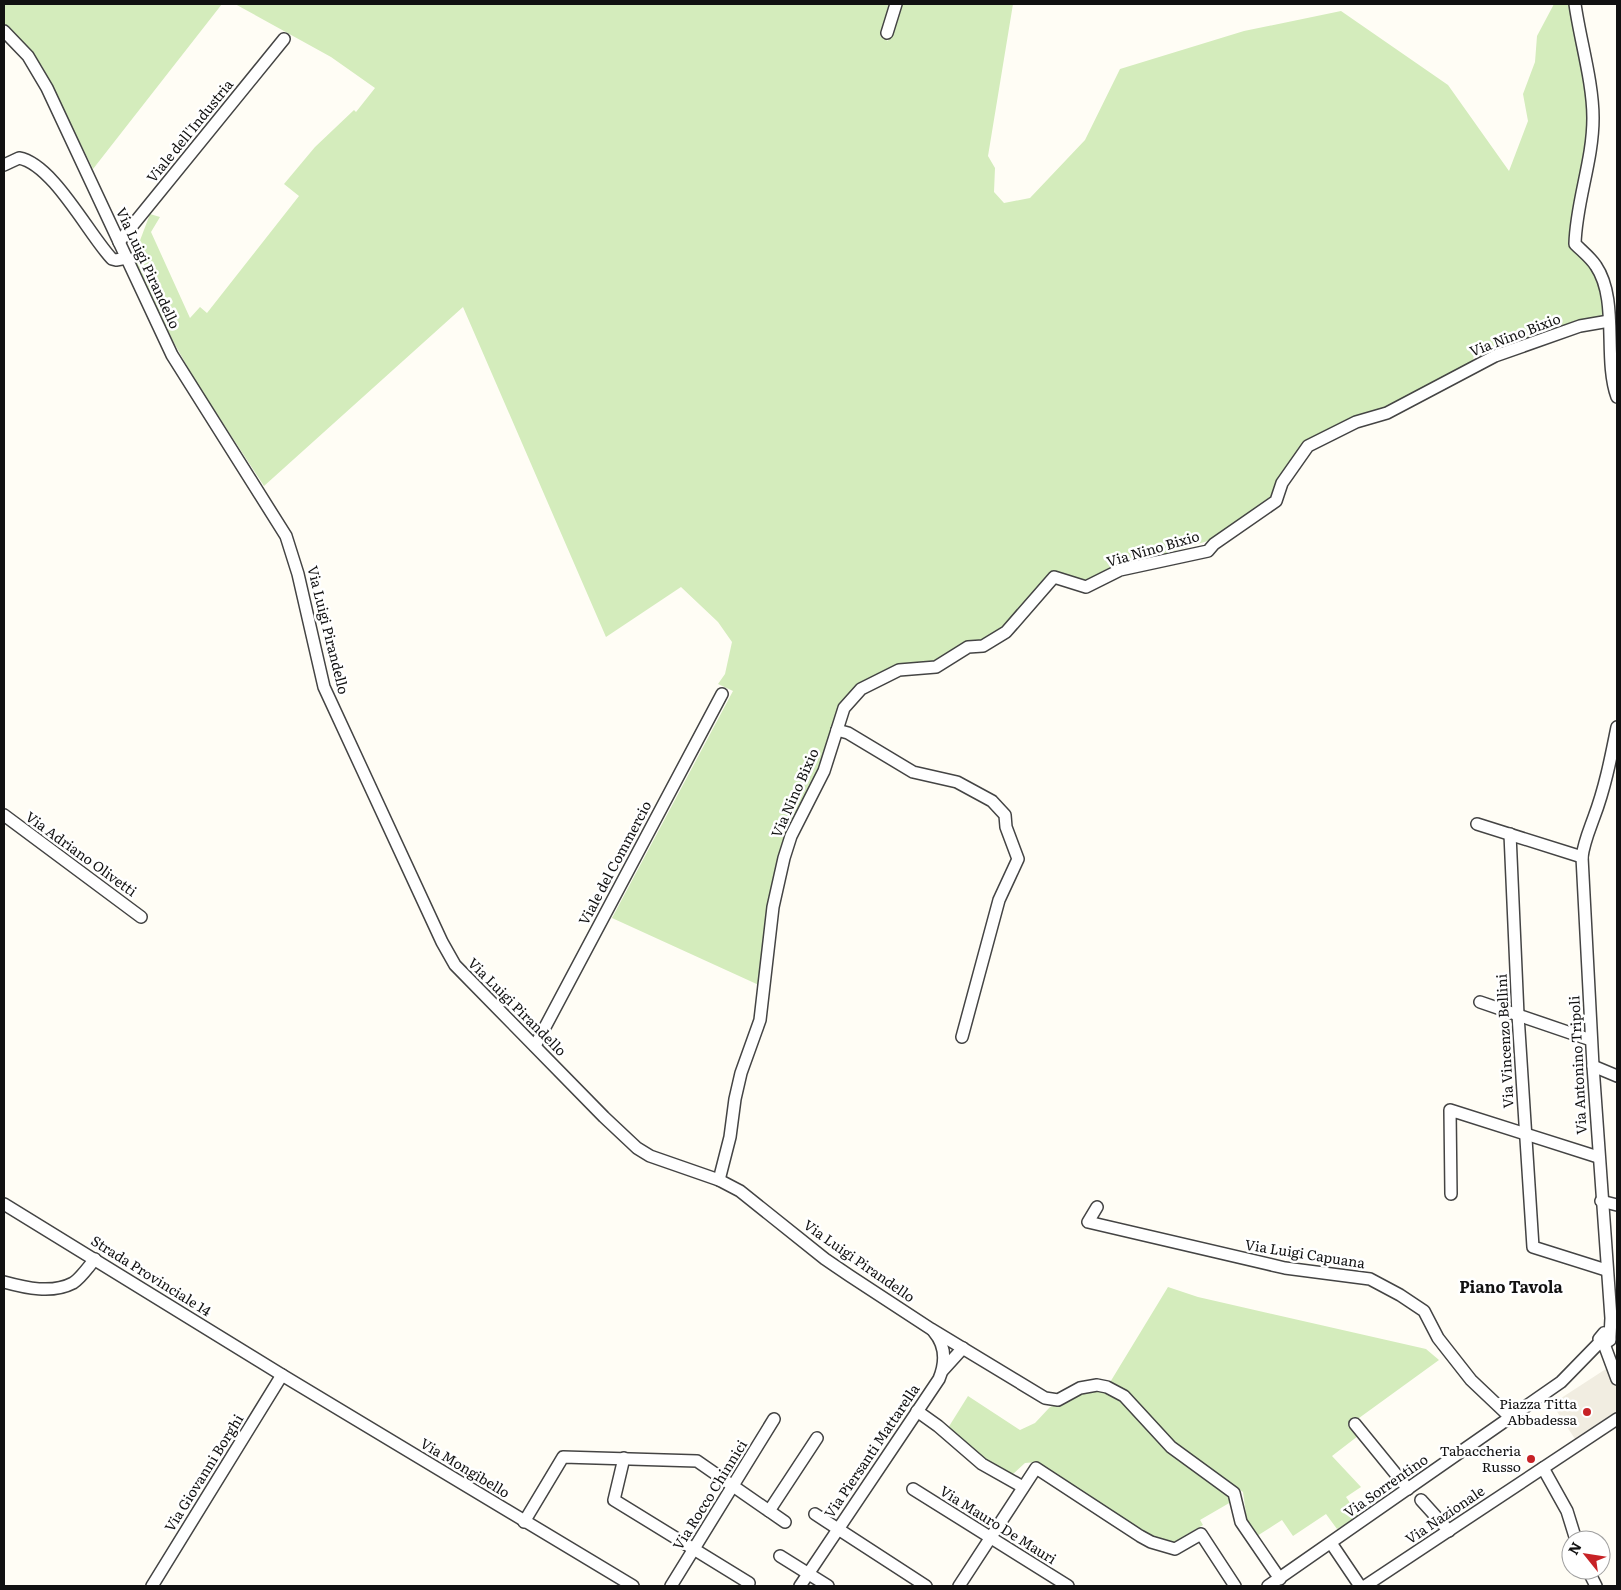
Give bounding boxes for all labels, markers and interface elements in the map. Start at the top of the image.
street label: Viale dell'Industria [141,74,237,186]
street label: Via Luigi Pirandello [112,204,186,332]
street label: Via Nino Bixio [1466,308,1563,361]
street label: Via Nino Bixio [1104,525,1202,571]
street label: Via Luigi Pirandello [303,563,355,696]
street label: Via Nino Bixio [765,745,823,841]
street label: Viale del Commercio [573,797,655,928]
street label: Via Adriano Olivetti [22,806,142,901]
street label: Via Luigi Pirandello [464,953,571,1060]
street label: Via Vincenzo Bellini [1490,973,1518,1109]
street label: Via Antonino Tripoli [1563,995,1591,1135]
street label: Via Luigi Pirandello [800,1214,919,1306]
street label: Strada Provinciale 14 [88,1230,216,1320]
street label: Via Luigi Capuana [1244,1234,1367,1272]
district label: Piano Tavola [1459,1274,1564,1298]
street label: Via Piersanti Mattarella [819,1379,924,1521]
place label: Piazza Titta Abbadessa [1499,1393,1577,1429]
marker: Piazza Titta Abbadessa [1581,1406,1593,1418]
street label: Via Giovanni Borghi [159,1410,248,1535]
street label: Via Mongibello [417,1432,514,1502]
street label: Via Rocco Chinnici [667,1435,751,1553]
place label: Tabaccheria Russo [1440,1440,1521,1476]
street label: Via Sorrentino [1339,1449,1431,1522]
marker: Tabaccheria Russo [1525,1453,1537,1465]
street label: Via Mauro De Mauri [936,1480,1061,1568]
street label: Via Nazionale [1401,1480,1488,1548]
north arrow [1561,1530,1611,1580]
text: N [1562,1538,1586,1558]

